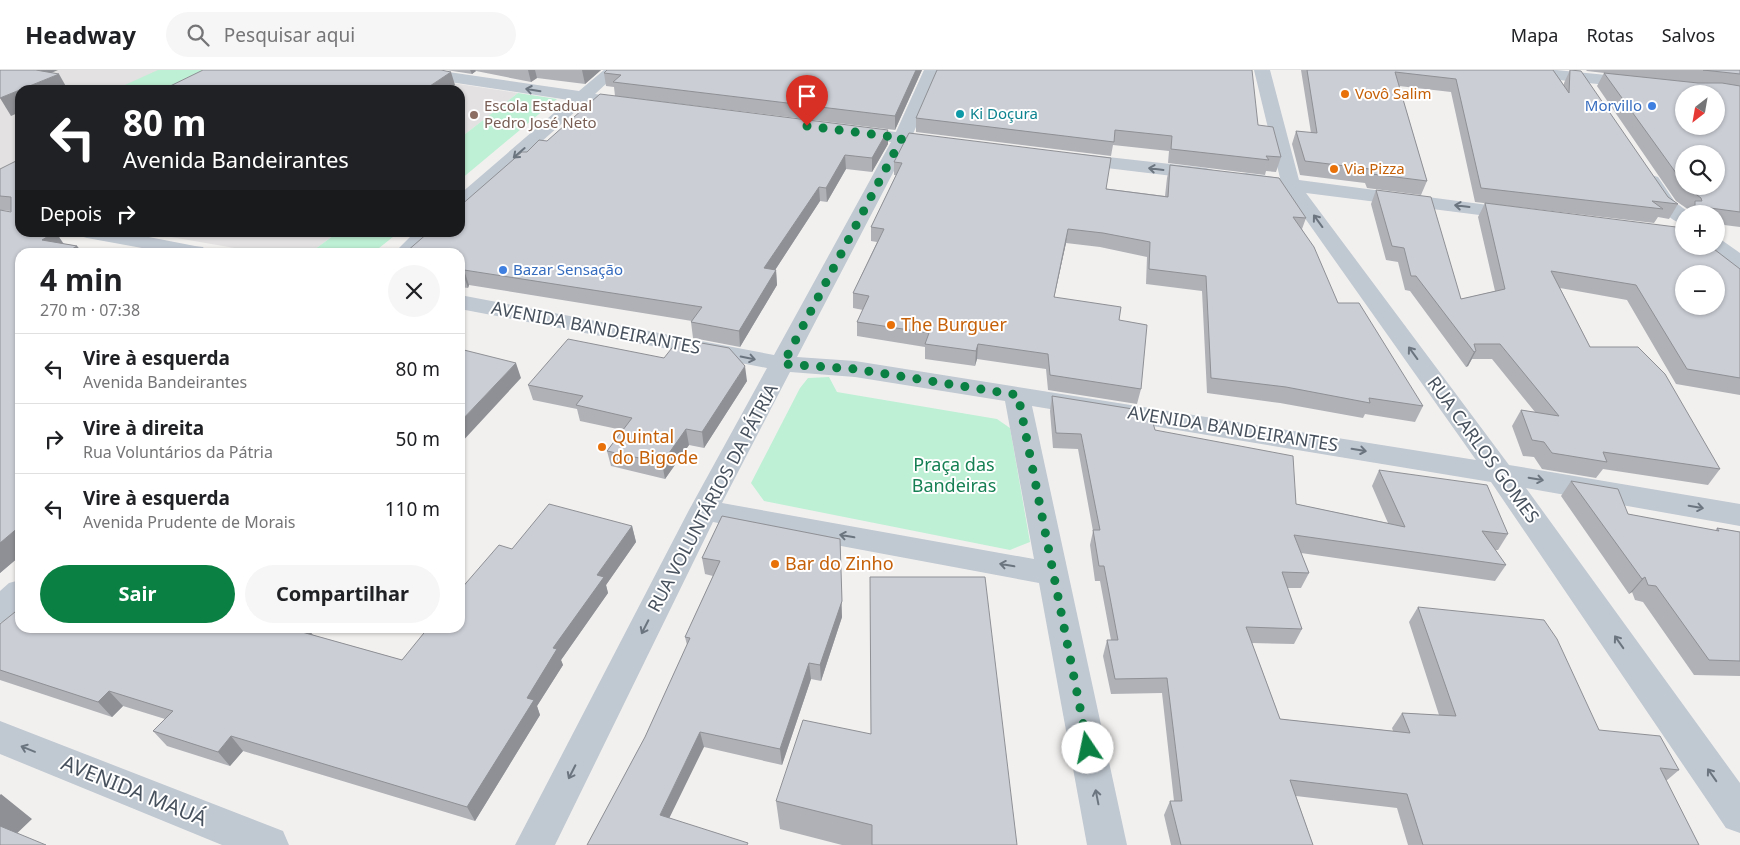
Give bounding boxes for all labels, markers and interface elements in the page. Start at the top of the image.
search box [166,12,516,57]
text: Headway [25,18,136,51]
icon: search [184,21,212,49]
text: Pesquisar aqui [224,22,355,48]
text: Mapa [1511,23,1558,47]
text: Rotas [1586,23,1634,47]
text: Salvos [1662,23,1715,47]
pin [786,75,828,126]
icon: arrive [793,82,821,110]
place label: Vovô Salim [1355,83,1432,103]
one-way arrow [526,85,542,95]
north arrow [1675,85,1725,135]
map controls [1675,85,1725,315]
marker: Vovô Salim [1339,88,1351,100]
place label: Escola Estadual Pedro José Neto [484,95,597,132]
place label: Morvillo [1585,95,1642,115]
text: 80 m [123,99,206,146]
marker: Morvillo [1646,100,1658,112]
place label: Ki Doçura [970,103,1038,123]
icon: left [40,105,105,170]
marker: Ki Doçura [954,108,966,120]
marker: Escola Estadual Pedro José Neto [468,109,480,121]
text: Avenida Bandeirantes [123,144,349,174]
button: search [1675,145,1725,195]
one-way arrow [512,147,525,159]
place label: Via Pizza [1344,158,1405,178]
one-way arrow [1148,163,1164,173]
marker: Via Pizza [1328,163,1340,175]
icon: right [112,200,140,228]
text: Depois [40,201,102,227]
one-way arrow [1454,201,1470,211]
button: + [1675,205,1725,255]
one-way arrow [1312,215,1323,228]
text: 4 min [40,259,123,300]
place label: Bazar Sensação [513,259,623,279]
marker: Bazar Sensação [497,264,509,276]
button: close [388,265,440,317]
button: − [1675,265,1725,315]
street label: AVENIDA BANDEIRANTES [489,295,703,359]
text: 270 m · 07:38 [40,299,140,321]
place label: The Burguer [901,312,1007,336]
marker: The Burguer [885,319,897,331]
text: Vire à esquerda [83,345,230,371]
one-way arrow [1408,346,1418,360]
one-way arrow [740,353,756,363]
icon: left [40,355,68,383]
text: 80 m [396,356,440,382]
text: Avenida Bandeirantes [83,371,247,393]
street label: RUA CARLOS GOMES [1423,371,1545,528]
street label: RUA VOLUNTÁRIOS DA PÁTRIA [642,379,783,616]
street label: AVENIDA BANDEIRANTES [1126,400,1340,457]
text: Vire à direita [83,415,204,441]
place label: Quintal do Bigode [612,424,698,469]
icon: right [40,425,68,453]
text: 50 m [396,426,440,452]
text: Rua Voluntários da Pátria [83,441,273,463]
marker: Quintal do Bigode [596,441,608,453]
one-way arrow [1350,445,1366,455]
park label: Praça das Bandeiras [912,452,996,497]
one-way arrow [1528,475,1544,485]
text: Vire à esquerda [83,485,230,511]
icon: left [40,495,68,523]
text: 110 m [385,496,440,522]
one-way arrow [1688,503,1704,513]
text: Avenida Prudente de Morais [83,511,296,533]
one-way arrow [839,530,855,540]
place label: Bar do Zinho [785,551,894,575]
marker: Bar do Zinho [769,558,781,570]
one-way arrow [999,560,1015,570]
button: Sair [40,565,235,623]
button: Compartilhar [245,565,440,623]
one-way arrow [640,619,649,634]
one-way arrow [1614,635,1624,649]
position arrow [1061,721,1113,773]
one-way arrow [21,743,36,752]
street label: AVENIDA MAUÁ [57,748,212,832]
one-way arrow [567,764,576,779]
one-way arrow [1707,768,1717,782]
one-way arrow [1092,790,1102,806]

